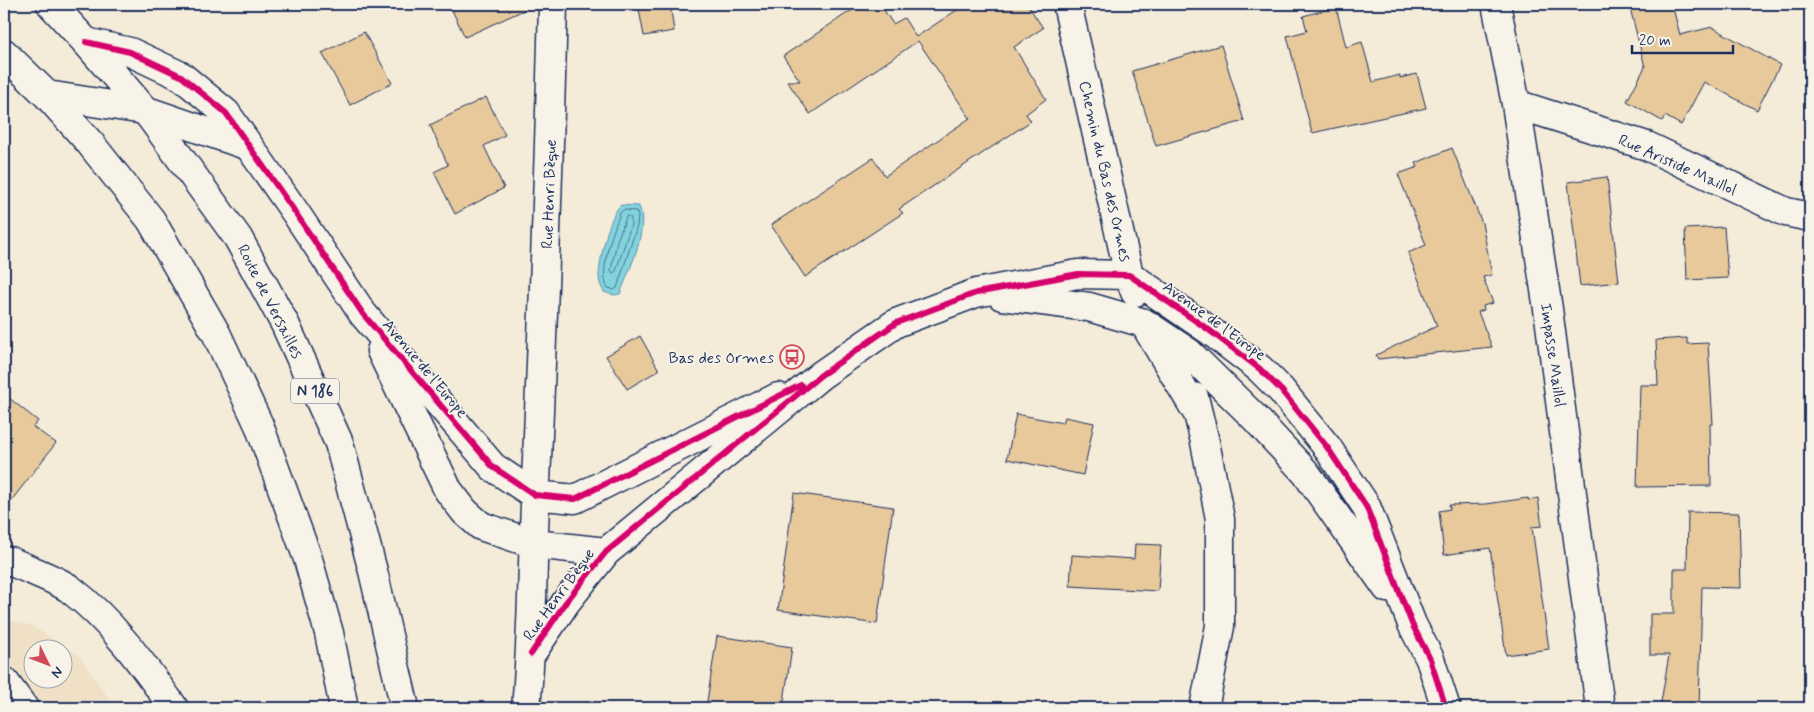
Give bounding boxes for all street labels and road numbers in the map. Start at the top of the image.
street label: Chemin du Bas des Ormes [1074,79,1136,264]
street label: Rue Aristide Maillol [1615,130,1740,201]
street label: Rue Henri Bèque [537,139,562,249]
street label: Route de Versailles [232,241,308,362]
street label: Avenue de l'Europe [1158,277,1270,366]
street label: Impasse Maillol [1535,302,1570,409]
street label: Avenue de l'Europe [377,315,472,423]
road number: N 186 [291,378,339,404]
street label: Rue Henri Bèque [519,544,600,645]

